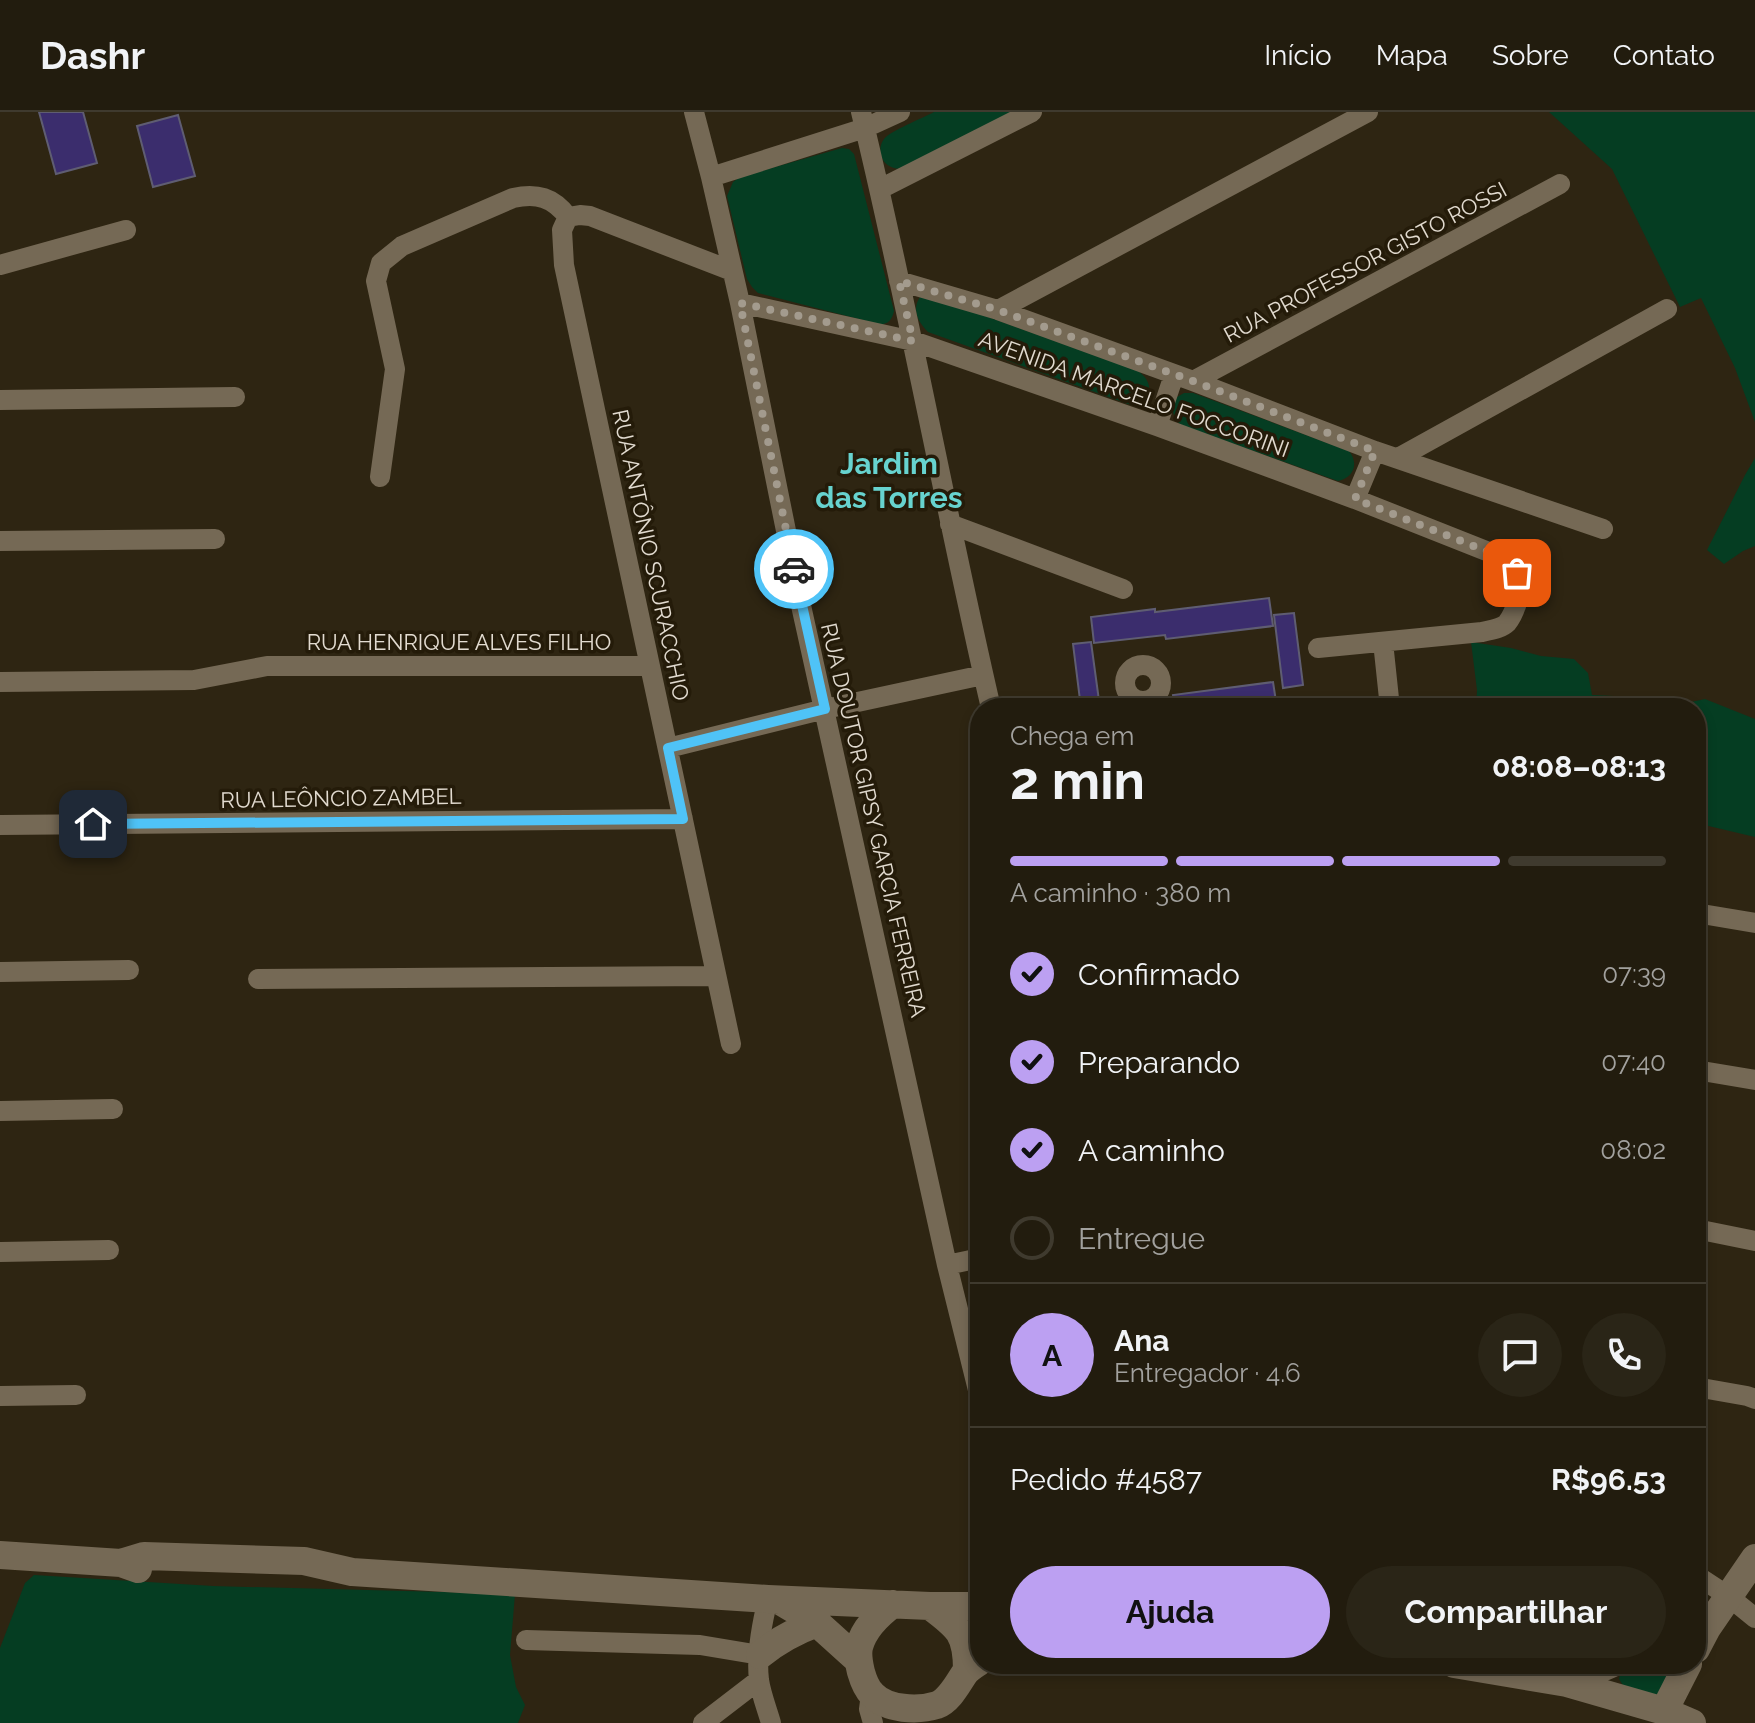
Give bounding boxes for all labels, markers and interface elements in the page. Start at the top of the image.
text: Dashr [40,33,145,78]
text: Início [1264,39,1332,72]
text: Mapa [1376,39,1448,72]
text: Sobre [1492,39,1569,72]
text: Contato [1613,39,1715,72]
street label: RUA PROFESSOR GISTO ROSSI [1219,176,1511,348]
street label: AVENIDA MARCELO FOCCORINI [975,326,1293,462]
street label: RUA ANTÔNIO SCURACCHIO [607,407,695,703]
district label: Jardim das Torres [815,446,963,515]
courier [754,529,834,609]
pin [1483,539,1551,607]
icon: car [772,547,816,591]
icon: bag [1495,551,1539,595]
street label: RUA DOUTOR GIPSY GARCIA FERREIRA [816,620,932,1020]
street label: RUA HENRIQUE ALVES FILHO [307,629,611,655]
text: Chega em [1010,721,1134,751]
text: 08:08–08:13 [1492,749,1666,784]
text: 2 min [1010,750,1145,811]
street label: RUA LEÔNCIO ZAMBEL [220,783,462,813]
pin [59,790,127,858]
icon: home [71,802,115,846]
text: A caminho · 380 m [1010,878,1231,908]
icon: check [1010,952,1054,996]
text: Confirmado [1078,957,1240,992]
text: 07:39 [1602,959,1666,989]
icon: check [1010,1040,1054,1084]
text: Preparando [1078,1045,1240,1080]
text: 07:40 [1601,1047,1666,1077]
icon: check [1010,1128,1054,1172]
text: A caminho [1078,1133,1225,1168]
text: 08:02 [1600,1135,1666,1165]
text: Entregue [1078,1221,1205,1256]
button: chat [1478,1313,1562,1397]
button: phone [1582,1313,1666,1397]
text: Ana [1114,1323,1170,1358]
text: A [1042,1338,1062,1373]
text: Entregador · 4.6 [1114,1358,1301,1388]
text: Pedido #4587 [1010,1462,1202,1497]
text: R$96.53 [1551,1462,1666,1497]
button: Ajuda [1010,1566,1330,1658]
button: Compartilhar [1346,1566,1666,1658]

